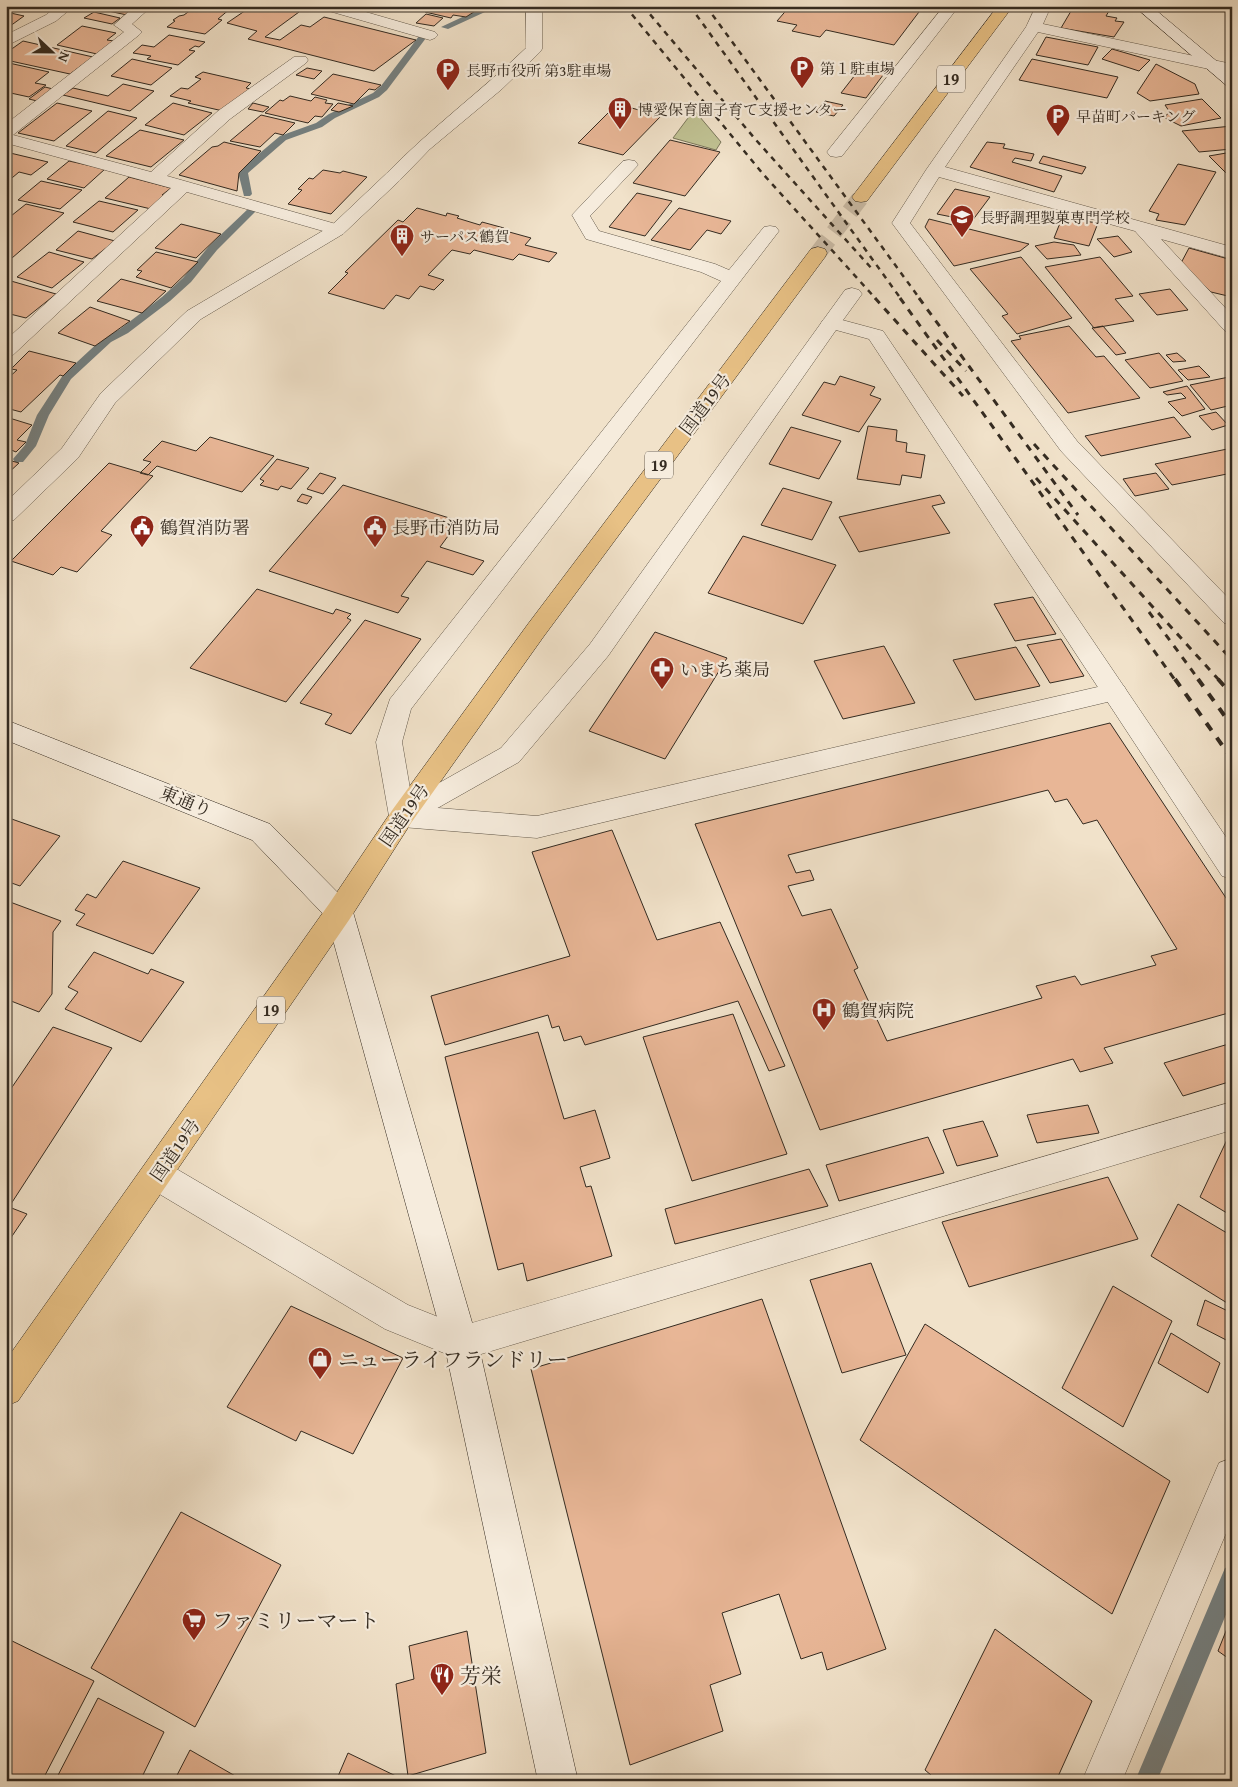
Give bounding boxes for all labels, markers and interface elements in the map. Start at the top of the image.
north arrow [28,28,78,78]
text: N [53,49,75,66]
parking icon: 第１駐車場 [789,55,815,89]
parking icon: 長野市役所 第3駐車場 [435,57,461,91]
place label: 第１駐車場 [820,58,895,79]
place label: 長野市役所 第3駐車場 [466,60,612,81]
road number: 19 [937,66,965,92]
building icon: 博愛保育園子育て支援センター [607,96,633,130]
place label: 博愛保育園子育て支援センター [638,99,847,120]
parking icon: 早苗町パーキング [1045,103,1071,137]
place label: 早苗町パーキング [1076,106,1196,127]
school or university icon: 長野調理製菓専門学校 [949,204,975,238]
place label: 長野調理製菓専門学校 [980,207,1130,228]
building icon: サーパス鶴賀 [389,223,415,257]
place label: サーパス鶴賀 [420,226,509,247]
street label: 国道19号 [673,367,737,441]
road number: 19 [645,452,673,478]
public building icon: 鶴賀消防署 [129,514,155,548]
place label: 鶴賀消防署 [160,514,250,541]
public building icon: 長野市消防局 [362,514,388,548]
place label: 長野市消防局 [392,514,500,541]
pharmacy icon: いまち薬局 [649,656,675,690]
place label: いまち薬局 [680,656,770,683]
street label: 東通り [156,778,216,824]
street label: 国道19号 [372,778,436,852]
road number: 19 [257,996,285,1024]
hospital icon: 鶴賀病院 [811,997,837,1031]
place label: 鶴賀病院 [842,997,914,1024]
street label: 国道19号 [143,1113,207,1187]
place label: ニューライフランドリー [338,1344,568,1375]
shop icon: ニューライフランドリー [307,1346,333,1380]
place label: ファミリーマート [212,1605,380,1636]
supermarket icon: ファミリーマート [181,1607,207,1641]
place label: 芳栄 [460,1660,502,1691]
restaurant icon: 芳栄 [429,1662,455,1696]

